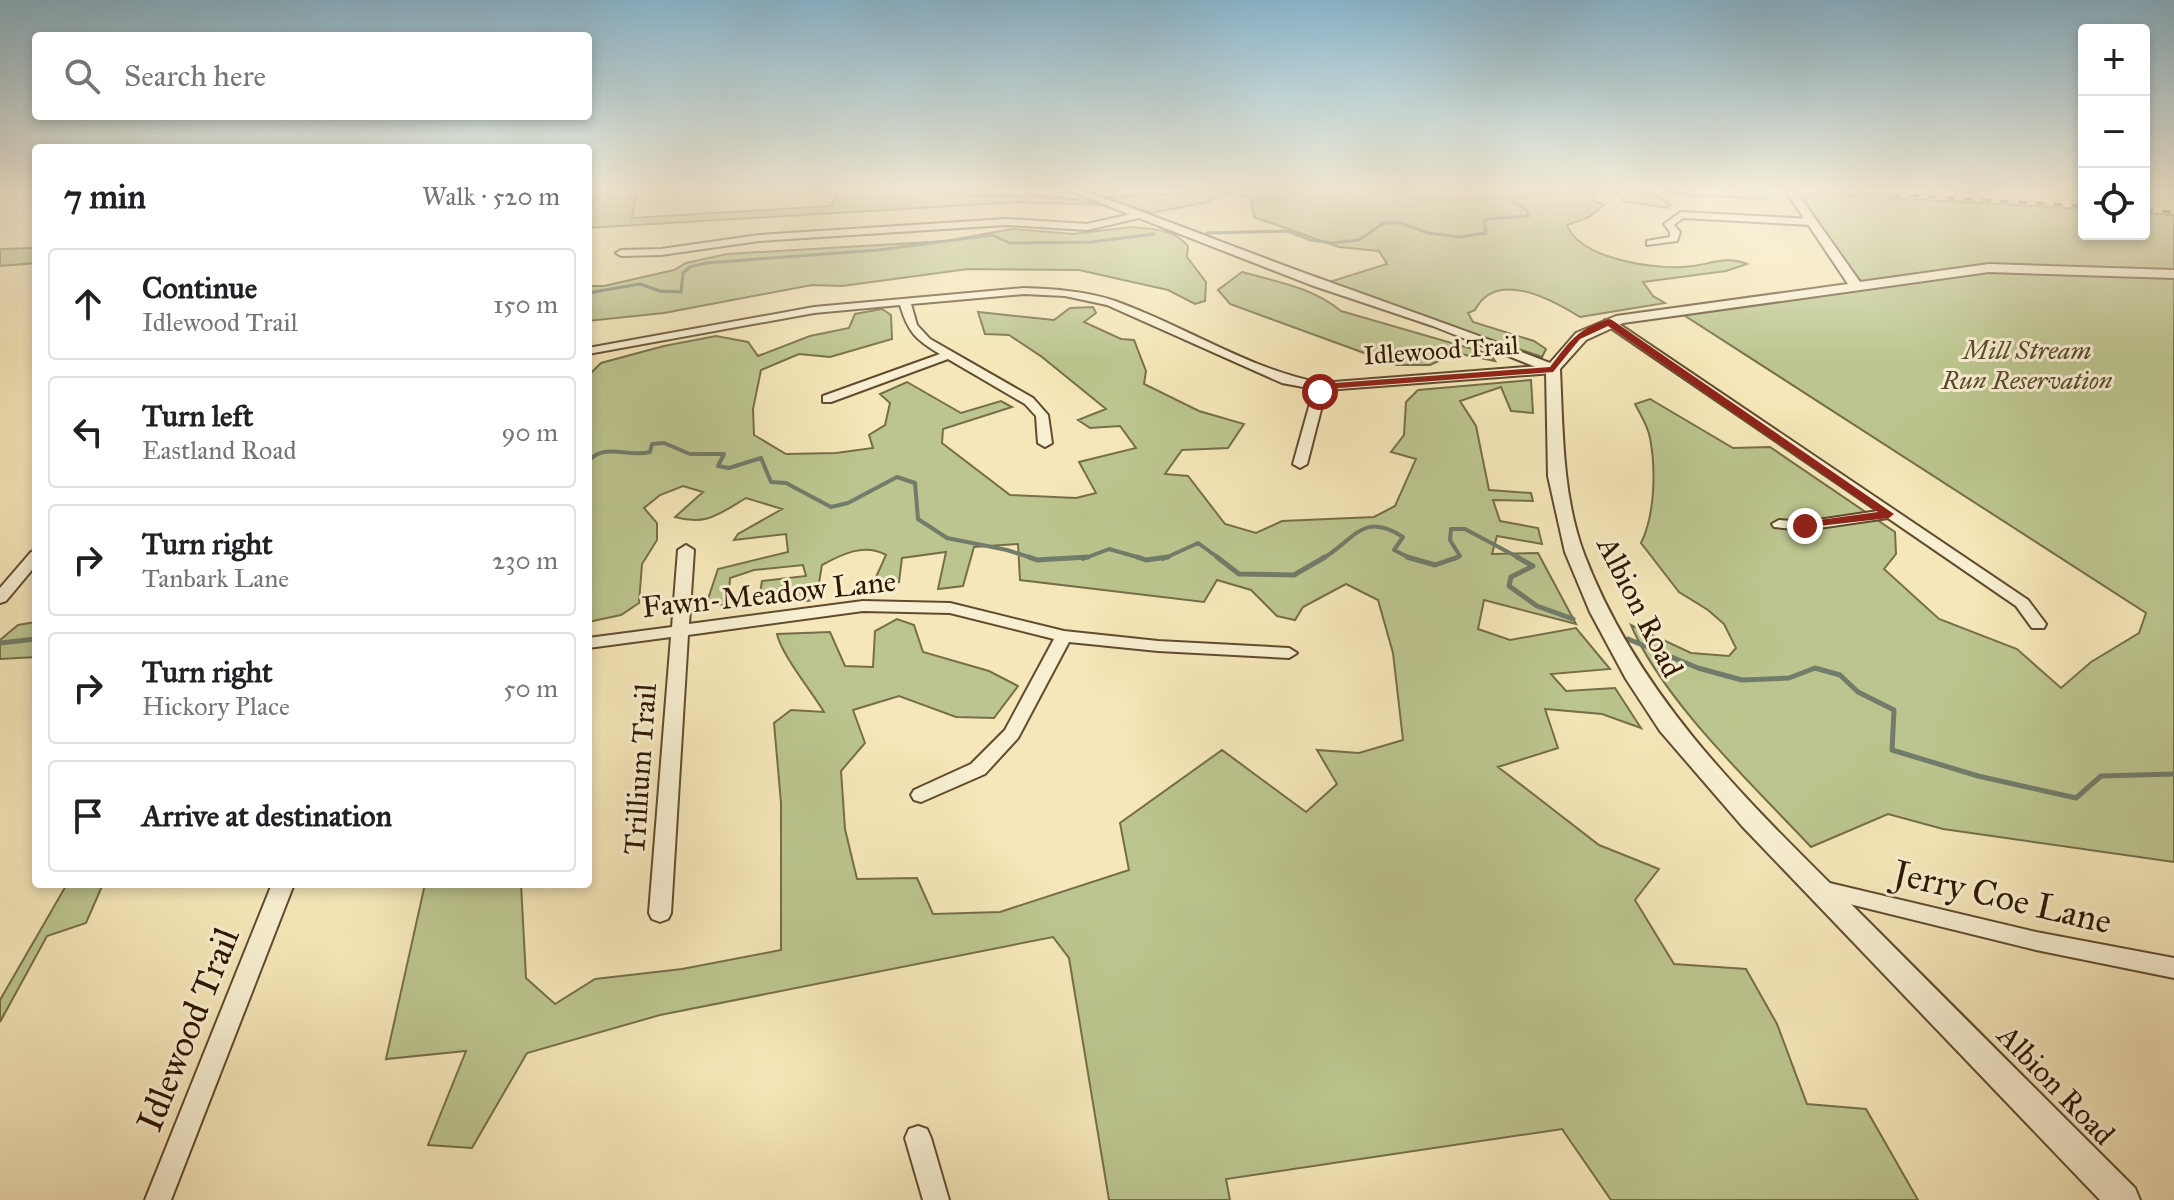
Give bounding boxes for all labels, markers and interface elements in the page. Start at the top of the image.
map controls [2078,24,2150,240]
button: + [2078,24,2150,96]
search box [32,32,592,120]
icon: search [60,54,104,98]
text: Search here [124,58,266,94]
button: − [2078,96,2150,168]
button: locate [2078,168,2150,240]
text: 7 min [64,176,146,217]
text: Walk · 520 m [422,180,560,212]
text: Continue [142,270,257,306]
icon: ahead [66,282,110,326]
text: 150 m [493,288,558,320]
text: Idlewood Trail [142,306,298,338]
street label: Idlewood Trail [1362,329,1520,371]
park label: Mill Stream Run Reservation [1941,334,2113,396]
route start [1302,374,1338,410]
text: Turn left [142,398,253,434]
icon: left [66,410,110,454]
text: 90 m [501,416,558,448]
text: Eastland Road [142,434,296,466]
route end [1787,508,1823,544]
text: Turn right [142,526,273,562]
street label: Albion Road [1588,529,1691,683]
icon: right [66,538,110,582]
text: 230 m [492,544,558,576]
text: Tanbark Lane [142,562,289,594]
street label: Fawn-Meadow Lane [640,563,898,625]
text: Turn right [142,654,273,690]
icon: right [66,666,110,710]
text: 50 m [503,672,558,704]
street label: Trillium Trail [616,681,664,856]
text: Hickory Place [142,690,290,722]
icon: arrive [66,794,110,838]
text: Arrive at destination [142,798,392,834]
street label: Jerry Coe Lane [1886,850,2116,943]
street label: Idlewood Trail [127,921,249,1138]
street label: Albion Road [1989,1016,2122,1152]

